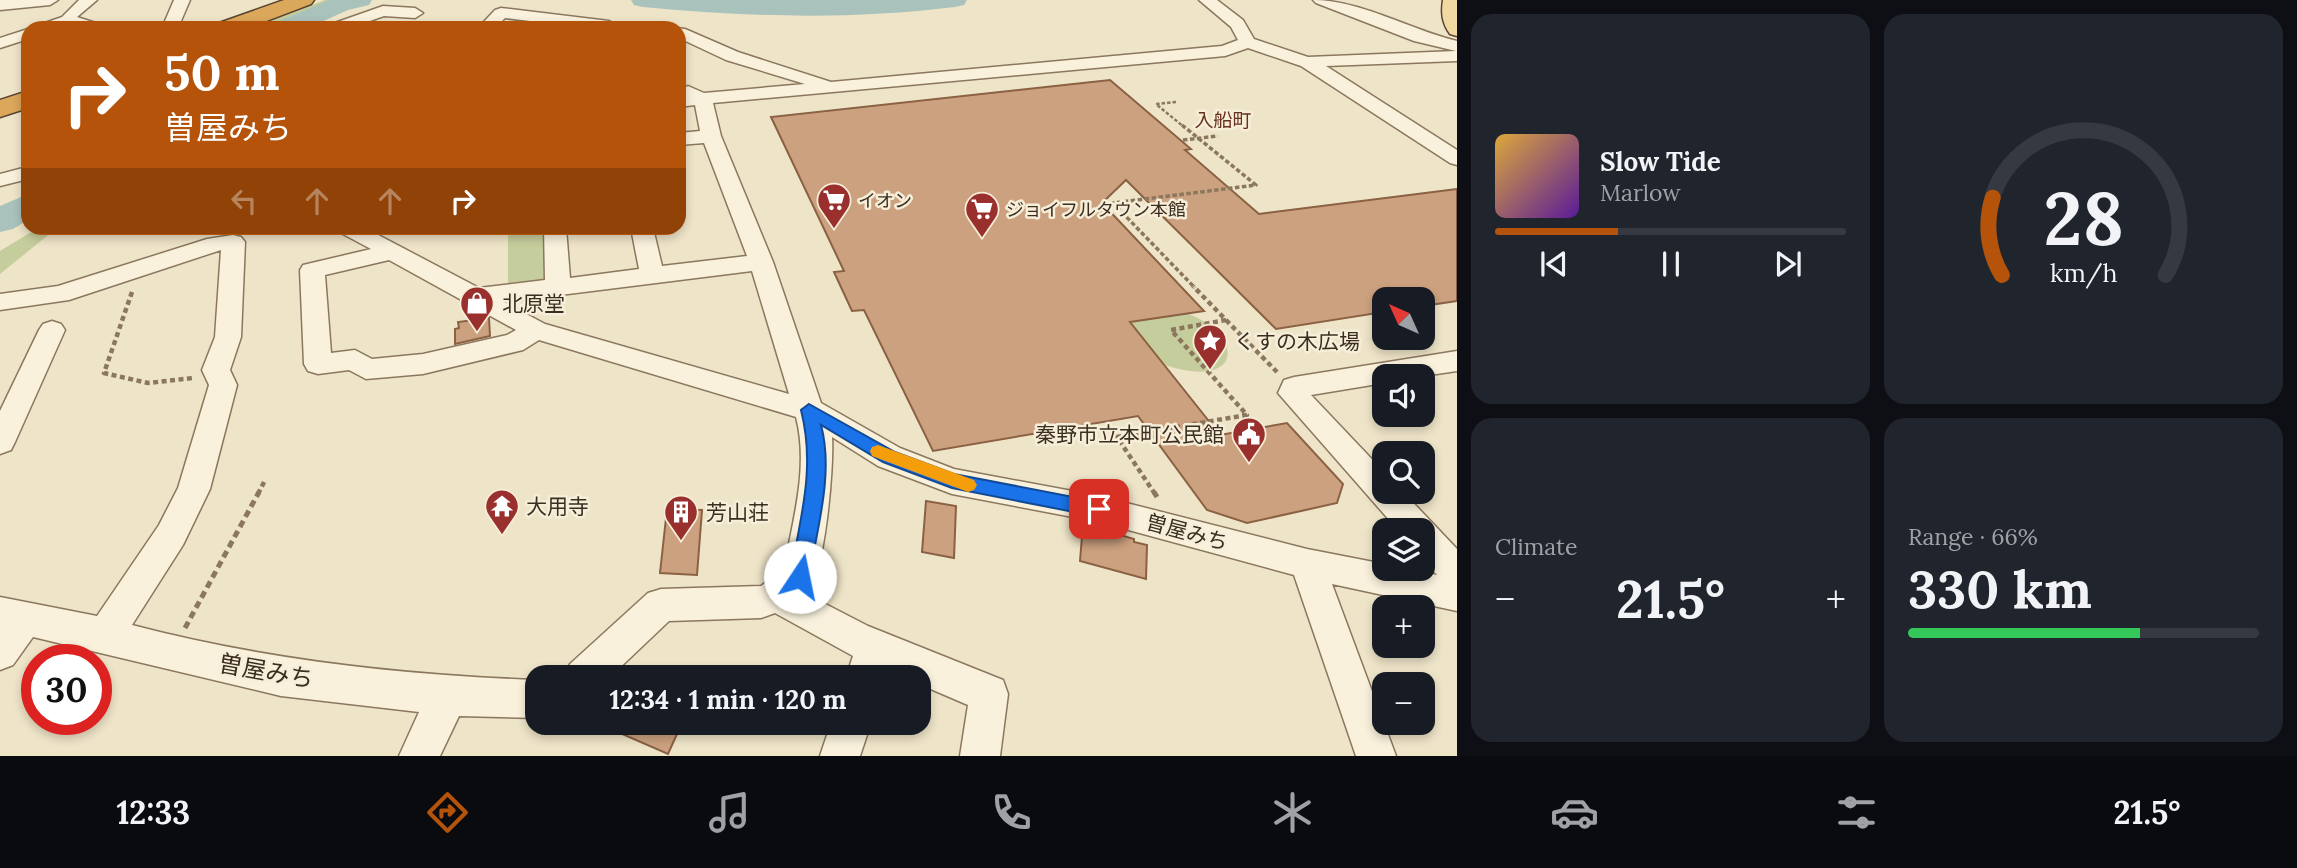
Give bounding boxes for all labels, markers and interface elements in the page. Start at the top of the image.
text: 50 m [164,41,280,103]
icon: right [49,49,140,140]
text: 曽屋みち [164,107,292,148]
district label: 入船町 [1194,108,1252,132]
text: Slow Tide [1600,145,1721,178]
text: 28 [2043,172,2124,265]
text: Marlow [1600,178,1681,207]
supermarket icon: イオン [815,181,853,230]
icon: left [225,182,263,220]
icon: ahead [298,182,336,220]
icon: ahead [371,182,409,220]
icon: right [444,182,482,220]
place label: イオン [858,189,912,212]
supermarket icon: ジョイフルタウン本館 [963,190,1001,239]
place label: ジョイフルタウン本館 [1006,198,1186,221]
icon: previous [1535,245,1573,283]
icon: pause [1652,245,1690,283]
icon: next [1769,245,1807,283]
text: km/h [2050,257,2117,289]
shop icon: 北原堂 [458,284,496,333]
north arrow [1372,287,1435,350]
map controls [1372,287,1435,735]
place label: 北原堂 [502,290,565,317]
place icon: くすの木広場 [1191,322,1229,371]
place label: くすの木広場 [1234,328,1360,355]
button: sound [1372,364,1435,427]
public building icon: 秦野市立本町公民館 [1230,415,1268,464]
place label: 秦野市立本町公民館 [1035,421,1224,448]
button: search [1372,441,1435,504]
pin [1069,479,1129,539]
temple icon: 大用寺 [483,487,521,536]
icon: arrive [1080,490,1118,528]
place label: 大用寺 [526,493,589,520]
building icon: 芳山荘 [662,493,700,542]
place label: 芳山荘 [706,499,769,526]
street label: 曽屋みち [1143,508,1231,556]
button: layers [1372,518,1435,581]
text: Range · 66% [1908,522,2038,551]
text: Climate [1495,532,1577,561]
position arrow [763,540,837,614]
text: 330 km [1908,556,2092,622]
text: 21.5° [1616,566,1725,632]
text: − [1495,575,1515,623]
text: + [1826,575,1846,623]
button: + [1372,595,1435,658]
speed limit sign: 30 [21,644,112,735]
street label: 曽屋みち [216,647,316,695]
button: − [1372,672,1435,735]
text: 12:34 · 1 min · 120 m [610,683,846,716]
icon: directions [423,788,472,837]
icon: music [705,788,754,837]
icon: phone [987,788,1036,837]
icon: climate [1268,788,1317,837]
icon: car [1550,788,1599,837]
icon: filters [1832,788,1881,837]
text: 12:33 [116,792,190,833]
text: 21.5° [2114,792,2181,833]

